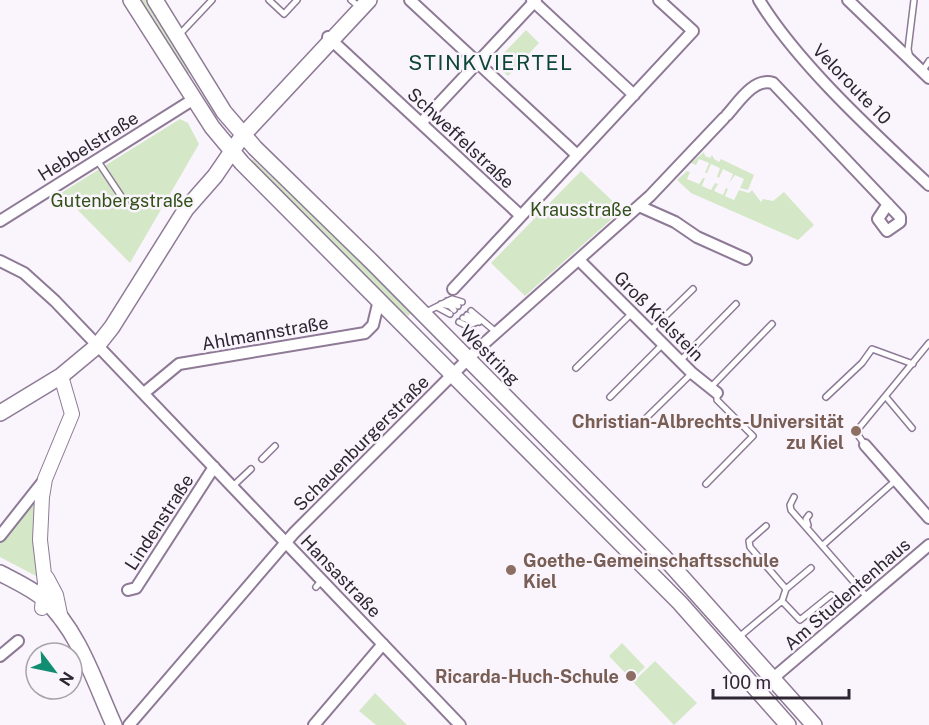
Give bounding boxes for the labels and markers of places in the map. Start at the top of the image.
place label: Christian-Albrechts-Universität zu Kiel [572,411,844,453]
marker: Christian-Albrechts-Universität zu Kiel [849,424,863,438]
place label: Goethe-Gemeinschaftsschule Kiel [523,550,779,592]
marker: Goethe-Gemeinschaftsschule Kiel [504,563,518,577]
place label: Ricarda-Huch-Schule [435,666,619,687]
marker: Ricarda-Huch-Schule [624,669,638,683]

